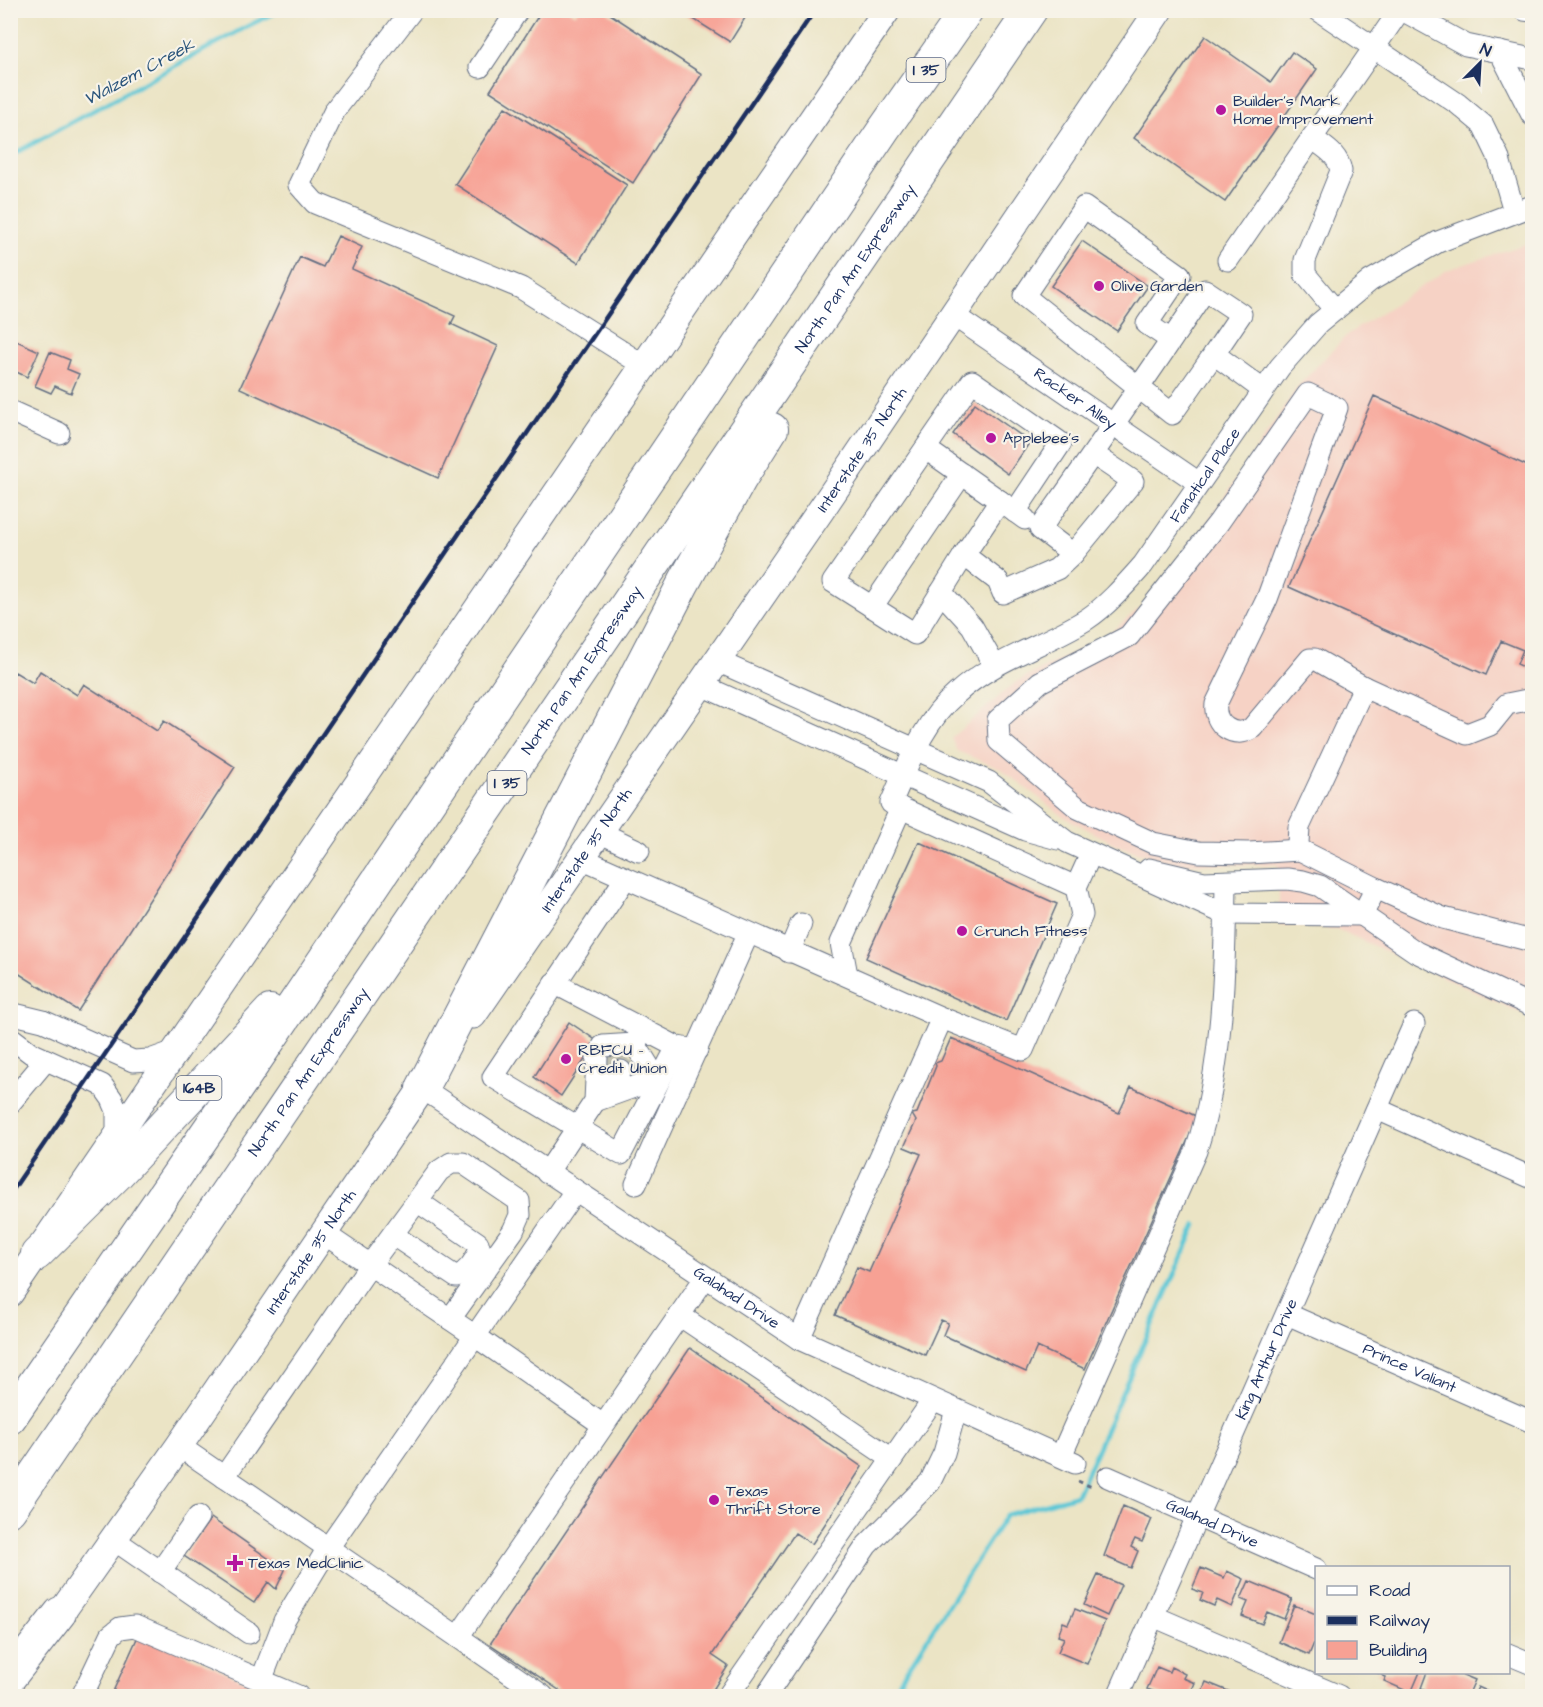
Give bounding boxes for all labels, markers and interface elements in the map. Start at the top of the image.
water label: Walzem Creek [79,32,200,112]
north arrow [1450,33,1510,93]
text: N [1477,38,1495,62]
road number: I 35 [906,58,946,82]
place label: Builder's Mark Home Improvement [1233,90,1374,130]
marker: Builder's Mark Home Improvement [1214,103,1228,117]
street label: North Pan Am Expressway [790,179,921,357]
place label: Olive Garden [1111,275,1203,297]
marker: Olive Garden [1092,279,1106,293]
street label: Racker Alley [1029,362,1121,436]
street label: Interstate 35 North [812,383,912,517]
street label: Fanatical Place [1164,423,1246,527]
place label: Applebee's [1003,427,1079,449]
marker: Applebee's [984,431,998,445]
street label: North Pan Am Expressway [516,581,648,759]
road number: I 35 [488,771,526,795]
street label: Interstate 35 North [536,784,637,917]
place label: Crunch Fitness [974,920,1087,942]
marker: Crunch Fitness [955,924,969,938]
street label: North Pan Am Expressway [243,983,374,1161]
place label: RBFCU - Credit Union [578,1039,667,1079]
marker: RBFCU - Credit Union [559,1052,573,1066]
road number: 164B [176,1076,222,1100]
street label: Interstate 35 North [261,1185,361,1319]
street label: Galahad Drive [689,1261,784,1334]
street label: King Arthur Drive [1230,1295,1303,1423]
street label: Prince Valiant [1359,1338,1460,1399]
place label: Texas Thrift Store [726,1480,821,1520]
marker: Texas Thrift Store [707,1493,721,1507]
street label: Galahad Drive [1162,1493,1262,1553]
place label: Texas MedClinic [248,1552,364,1574]
marker: Texas MedClinic [226,1554,244,1572]
legend [1315,1566,1510,1674]
text: Road [1369,1578,1410,1603]
text: Railway [1369,1608,1430,1634]
text: Building [1369,1638,1427,1664]

